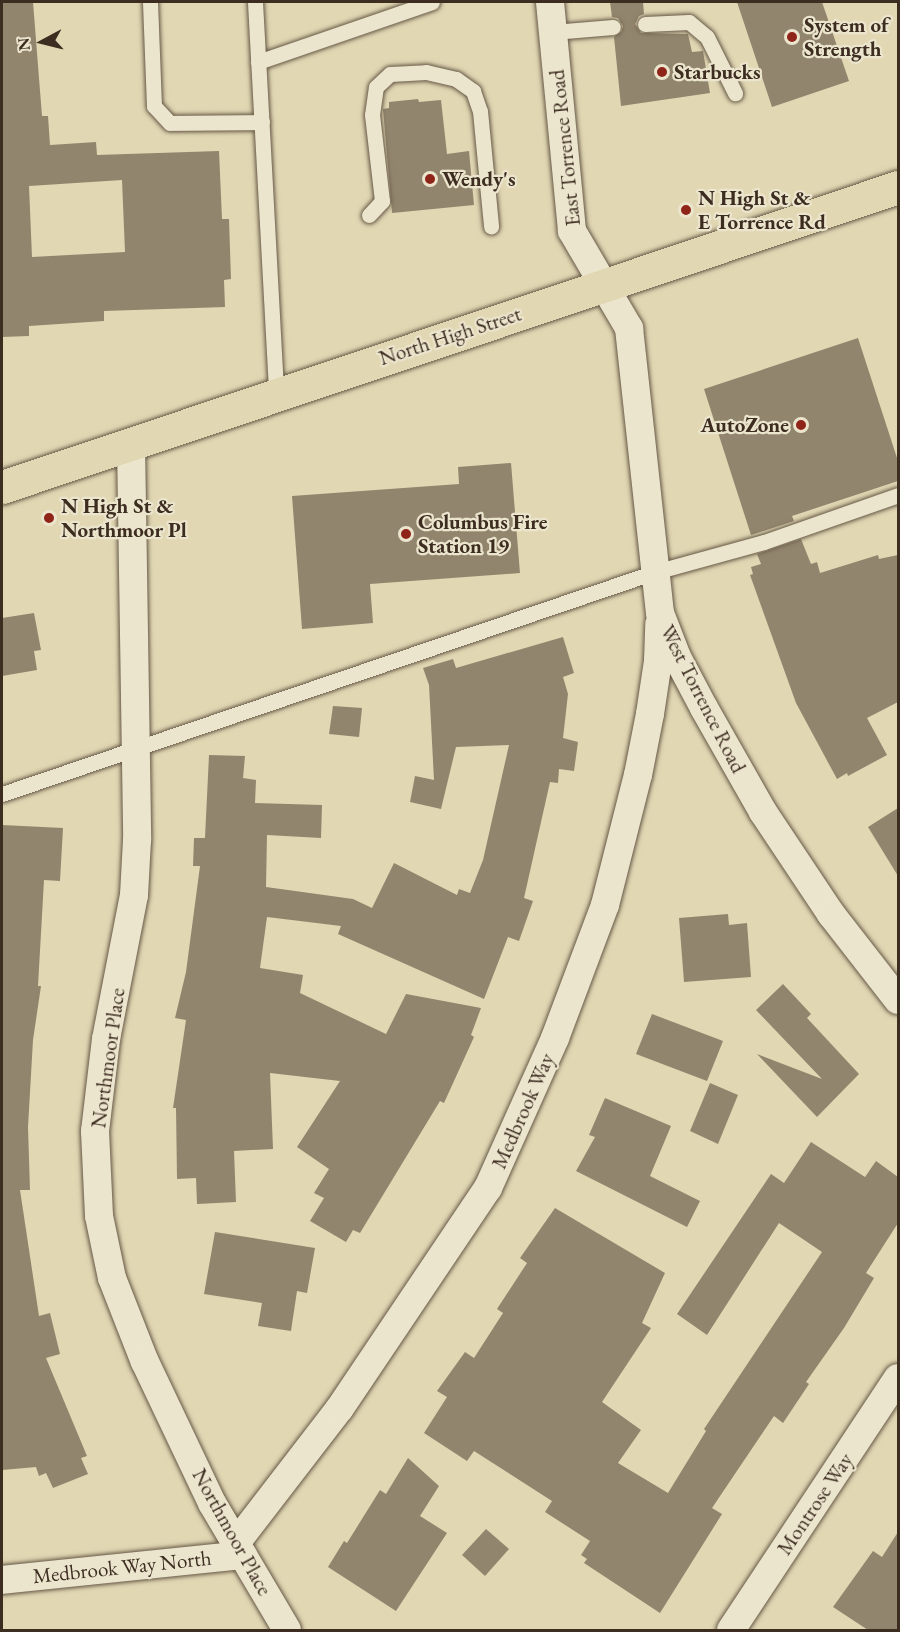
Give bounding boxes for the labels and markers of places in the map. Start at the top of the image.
place label: System of Strength [804,12,889,62]
marker: System of Strength [785,30,799,44]
place label: Starbucks [674,59,761,85]
marker: Starbucks [655,65,669,79]
place label: Wendy's [442,166,516,192]
marker: Wendy's [423,172,437,186]
place label: N High St & E Torrence Rd [698,185,826,235]
marker: N High St & E Torrence Rd [679,203,693,217]
place label: AutoZone [700,412,789,438]
marker: AutoZone [794,418,808,432]
place label: N High St & Northmoor Pl [61,493,187,543]
place label: Columbus Fire Station 19 [418,509,548,559]
marker: N High St & Northmoor Pl [42,511,56,525]
marker: Columbus Fire Station 19 [399,527,413,541]

